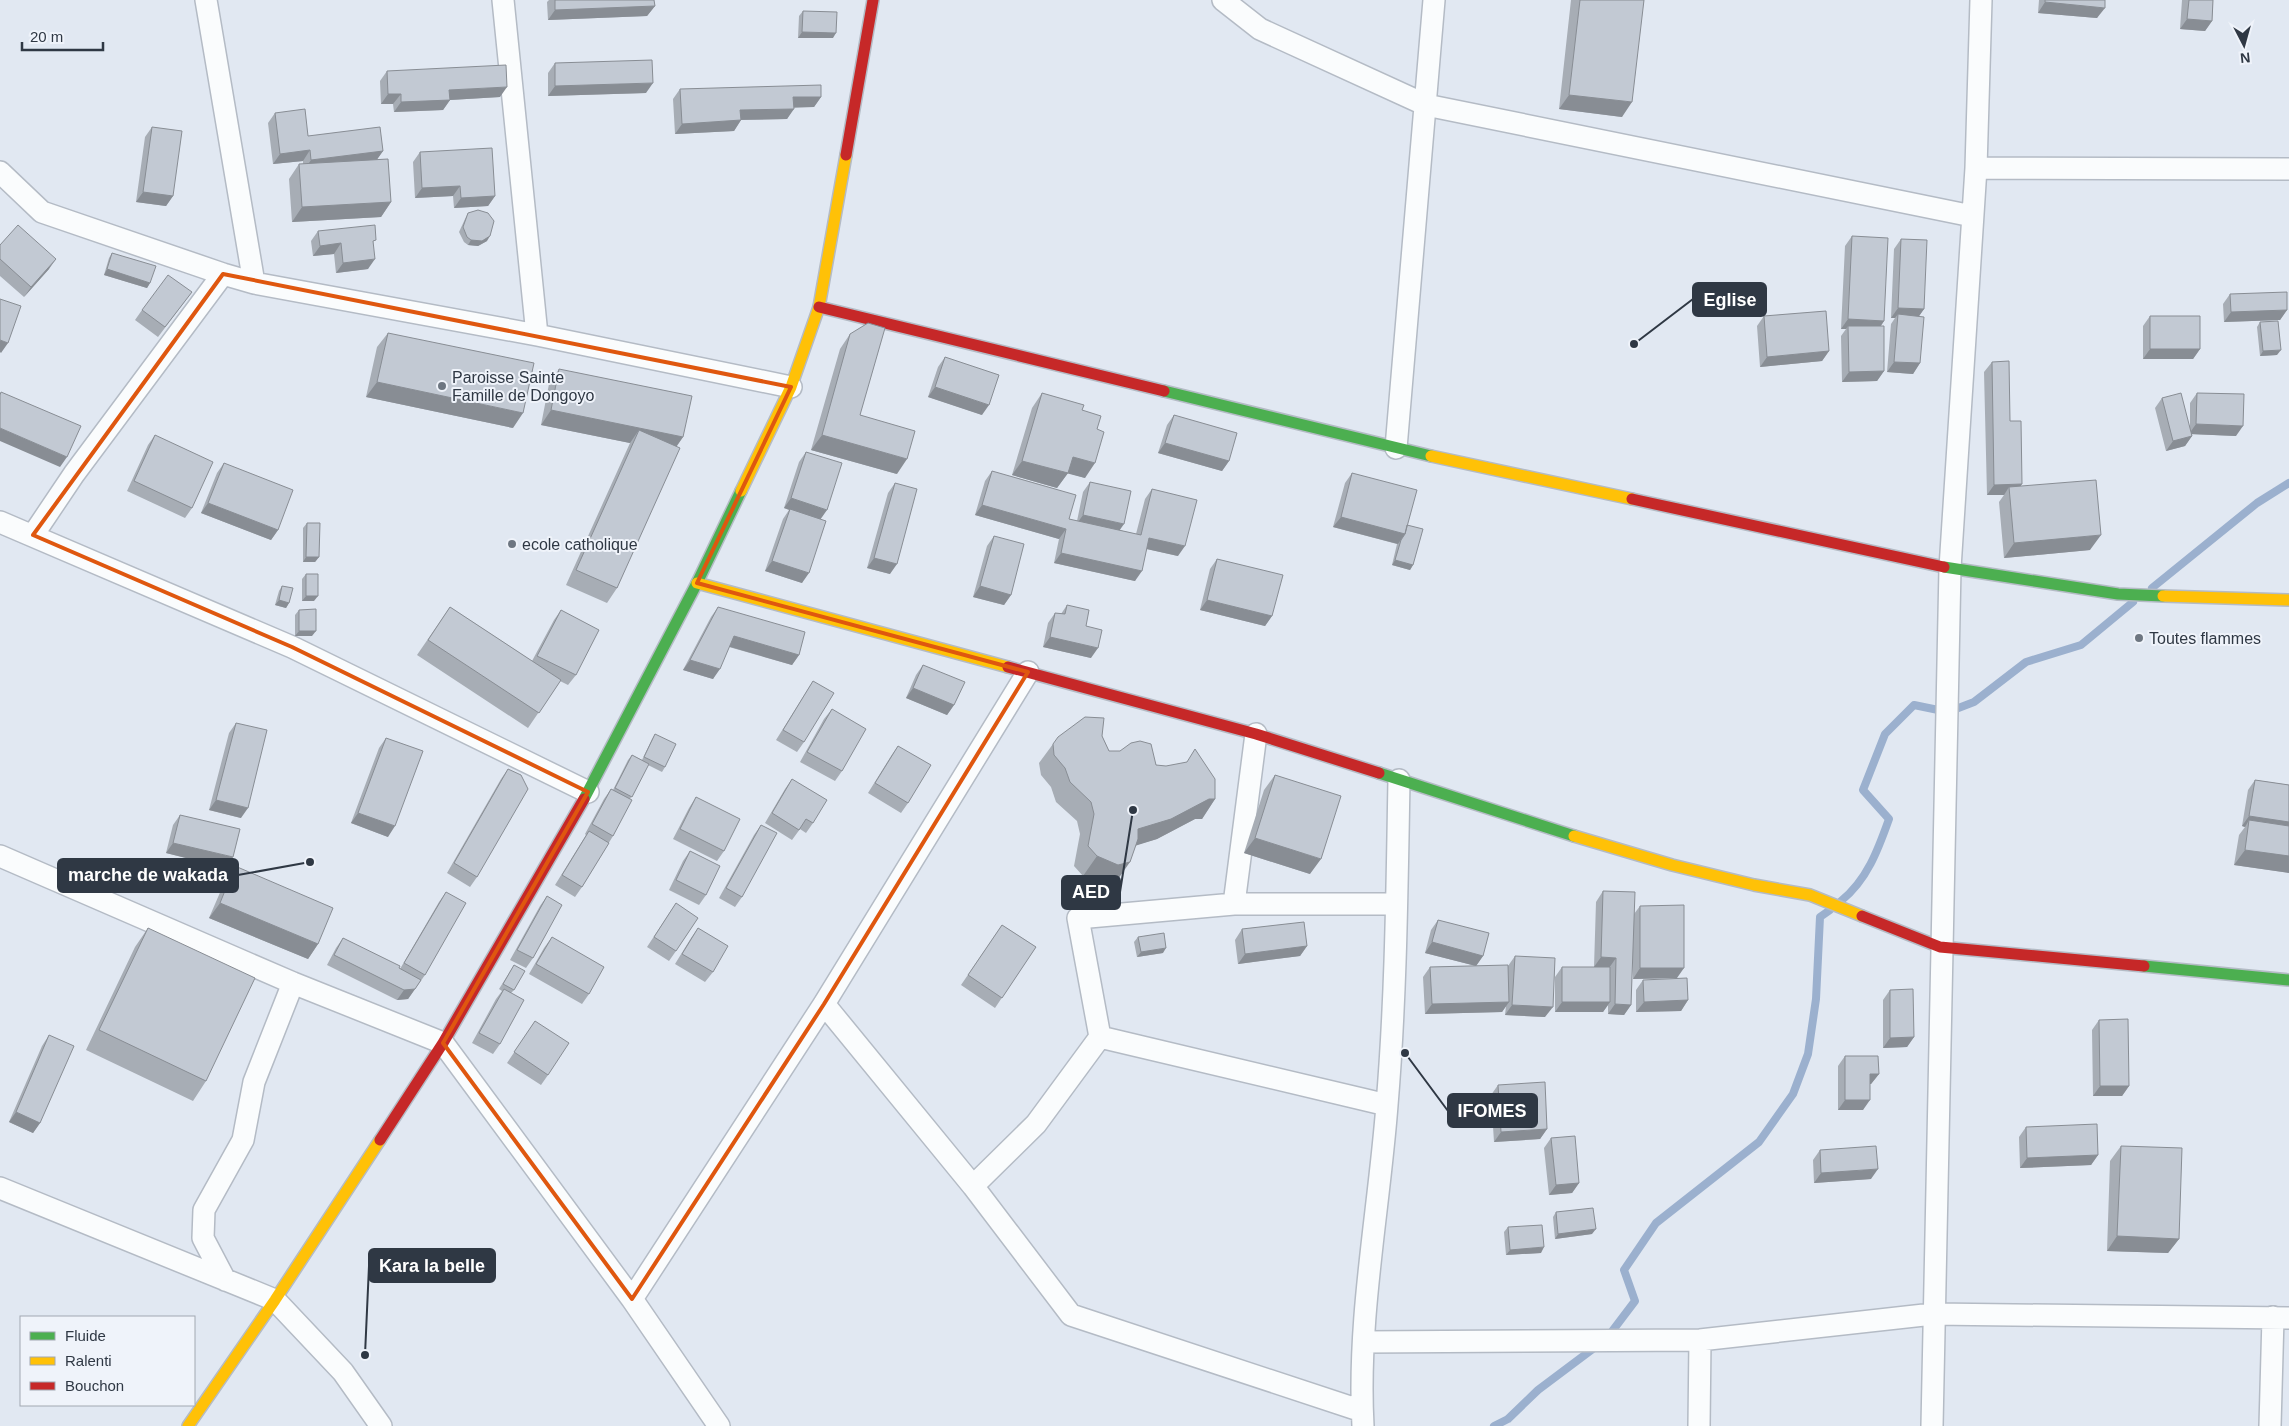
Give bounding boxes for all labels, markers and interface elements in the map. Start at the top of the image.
scale bar [22,20,104,52]
north arrow [2219,20,2269,70]
text: 20 m [30,28,63,45]
text: N [2239,49,2251,66]
callout: Eglise [1693,283,1766,316]
text: Eglise [1703,290,1757,310]
place label: Paroisse Sainte Famille de Dongoyo [452,369,594,404]
marker: Paroisse Sainte Famille de Dongoyo [436,380,448,392]
place label: ecole catholique [522,536,638,553]
marker: ecole catholique [506,538,518,550]
place label: Toutes flammes [2149,630,2261,647]
marker: Toutes flammes [2133,632,2145,644]
callout: marche de wakada [58,859,238,892]
text: marche de wakada [68,865,229,885]
callout: AED [1062,876,1120,909]
text: AED [1072,882,1110,902]
callout: IFOMES [1448,1094,1537,1127]
text: IFOMES [1457,1101,1527,1121]
callout: Kara la belle [369,1249,495,1282]
text: Kara la belle [379,1256,485,1276]
legend [20,1316,195,1406]
text: Fluide [65,1327,106,1344]
text: Ralenti [65,1352,112,1369]
text: Bouchon [65,1377,124,1394]

